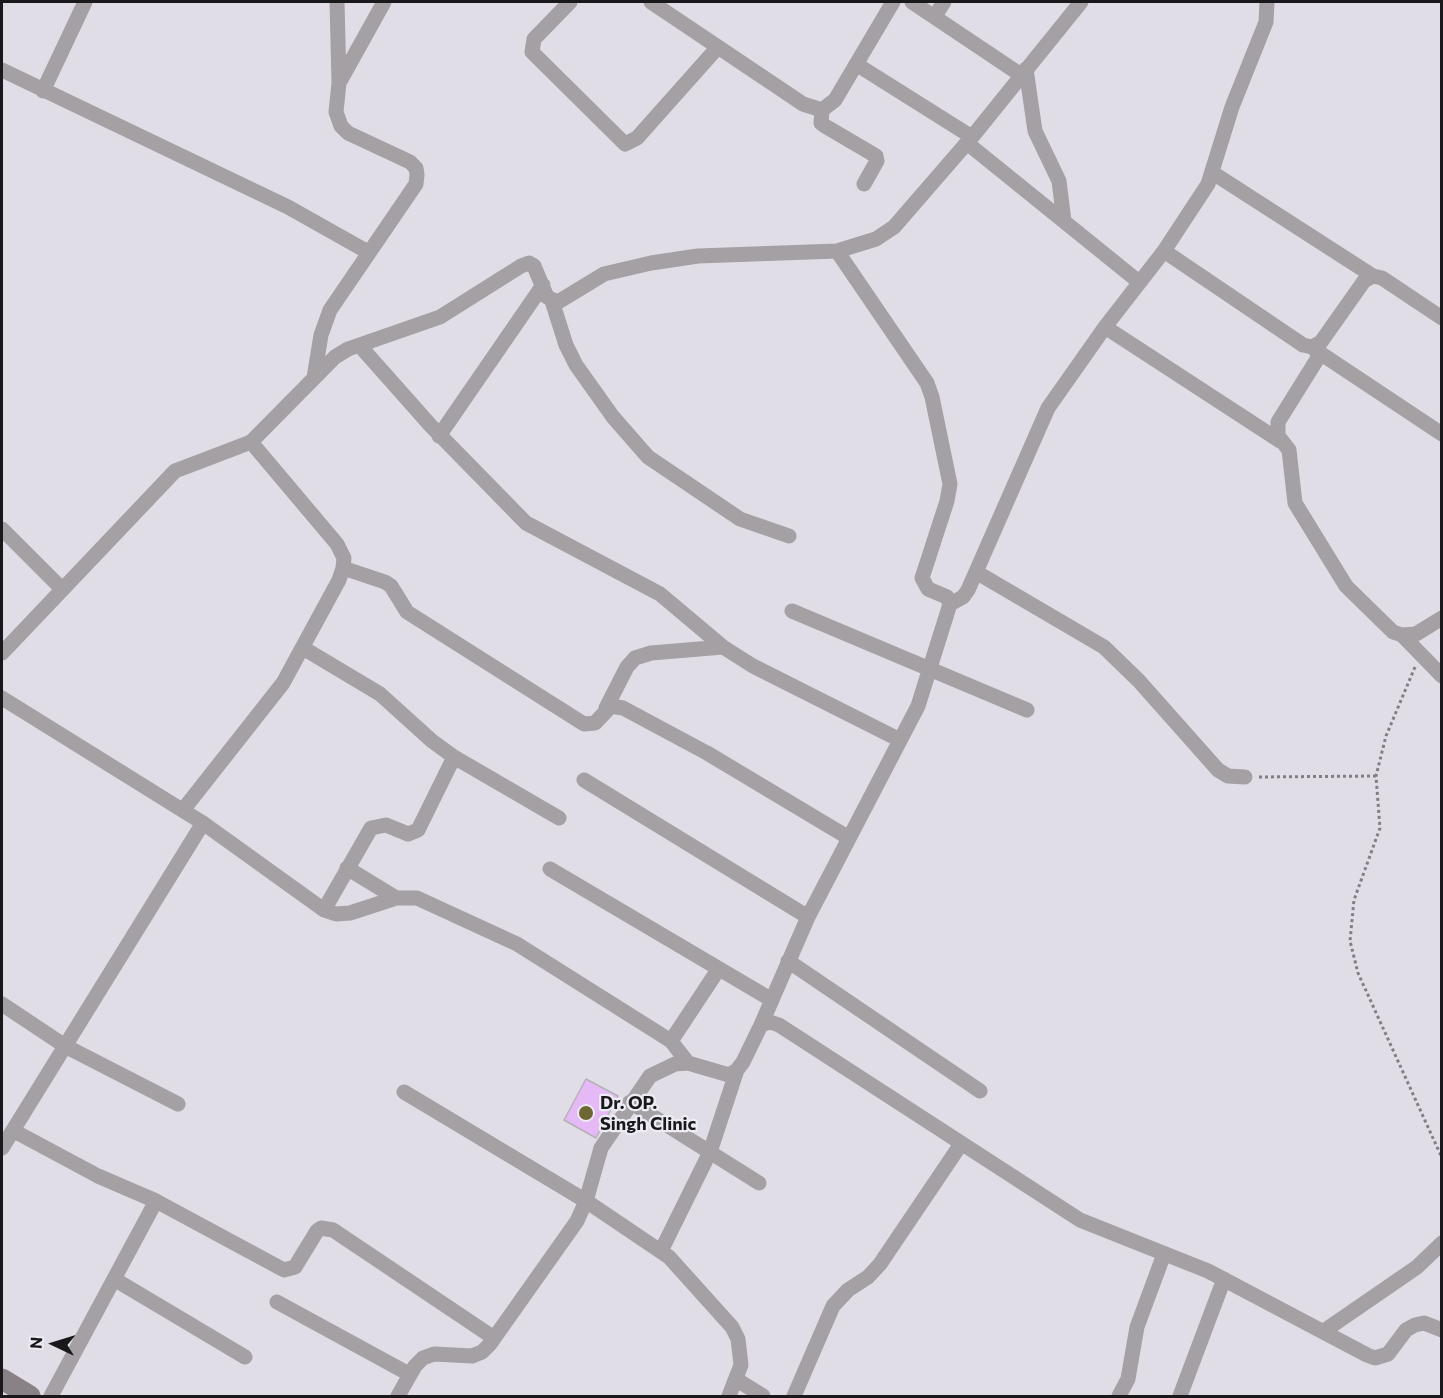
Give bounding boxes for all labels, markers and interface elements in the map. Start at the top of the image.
place label: Dr. OP. Singh Clinic [600,1092,696,1134]
marker: Dr. OP. Singh Clinic [577,1104,595,1122]
north arrow [24,1314,84,1374]
text: N [26,1336,45,1349]

